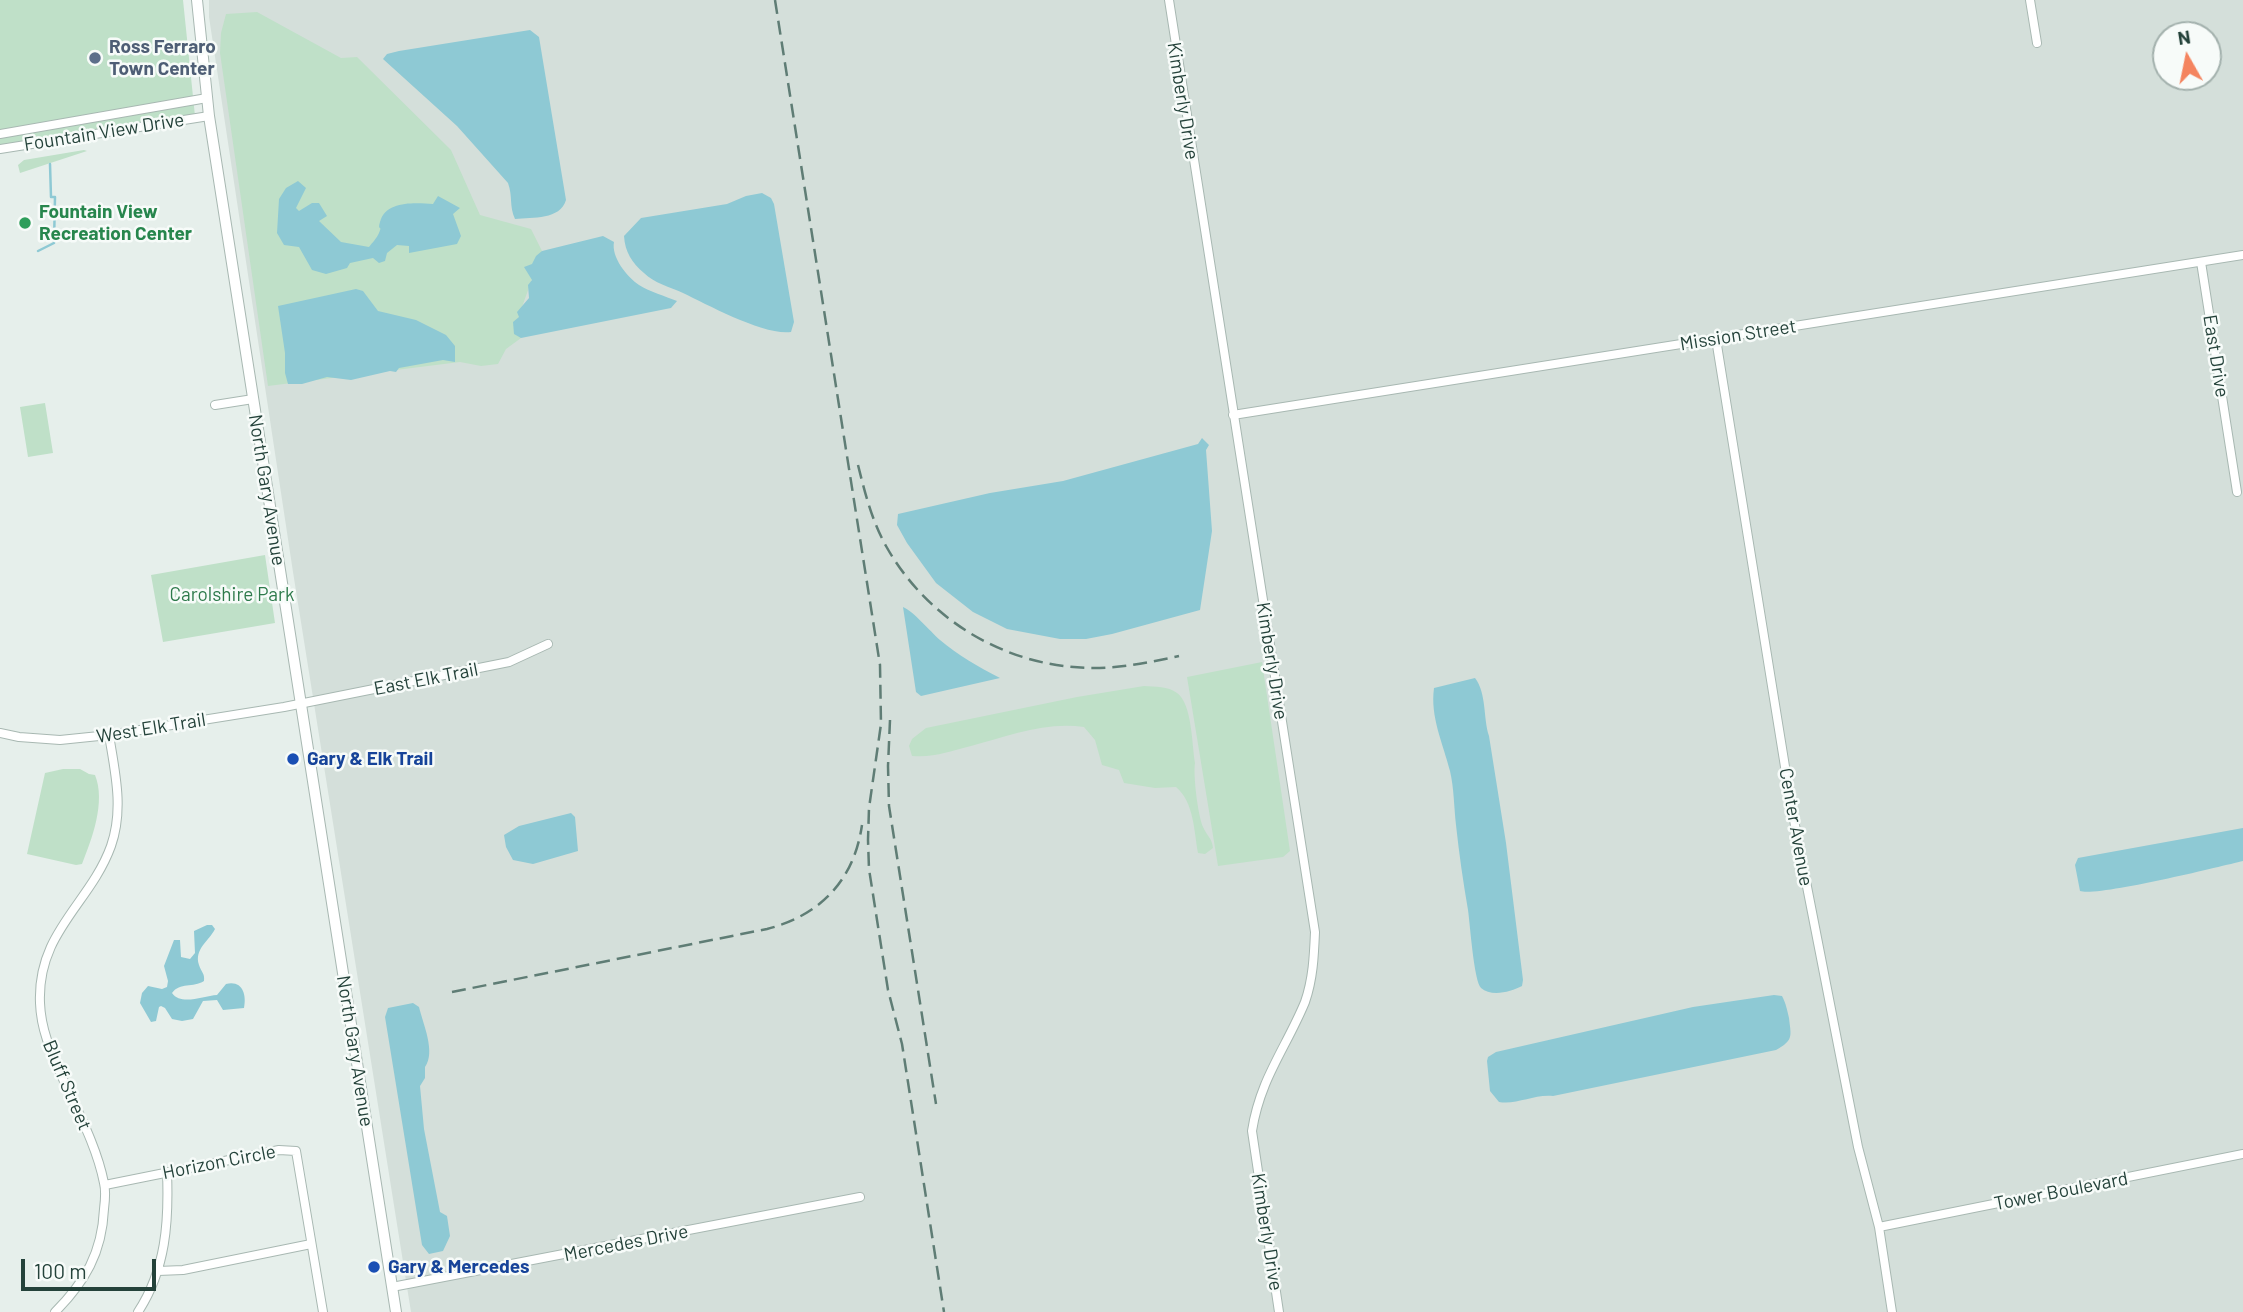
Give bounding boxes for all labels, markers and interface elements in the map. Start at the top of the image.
north arrow [2152,21,2222,91]
text: N [2176,24,2192,49]
place label: Ross Ferraro Town Center [109,36,216,80]
street label: Kimberly Drive [1162,41,1204,161]
marker: Ross Ferraro Town Center [87,50,103,66]
street label: Fountain View Drive [22,108,186,156]
place label: Fountain View Recreation Center [39,201,192,245]
marker: Fountain View Recreation Center [17,215,33,231]
street label: East Drive [2198,313,2234,399]
street label: Mission Street [1678,315,1798,355]
street label: North Gary Avenue [244,413,290,567]
park label: Carolshire Park [170,584,294,606]
street label: Kimberly Drive [1251,601,1293,721]
street label: East Elk Trail [372,658,480,700]
street label: West Elk Trail [95,708,207,748]
place label: Gary & Elk Trail [307,748,433,770]
marker: Gary & Elk Trail [285,751,301,767]
street label: Center Avenue [1774,766,1818,888]
street label: North Gary Avenue [332,974,378,1128]
street label: Bluff Street [38,1037,96,1133]
street label: Horizon Circle [160,1140,278,1184]
street label: Tower Boulevard [1992,1167,2130,1215]
street label: Kimberly Drive [1246,1172,1288,1292]
street label: Mercedes Drive [562,1220,690,1266]
scale bar [24,1246,159,1290]
place label: Gary & Mercedes [388,1256,530,1278]
text: 100 m [34,1258,87,1283]
marker: Gary & Mercedes [366,1259,382,1275]

